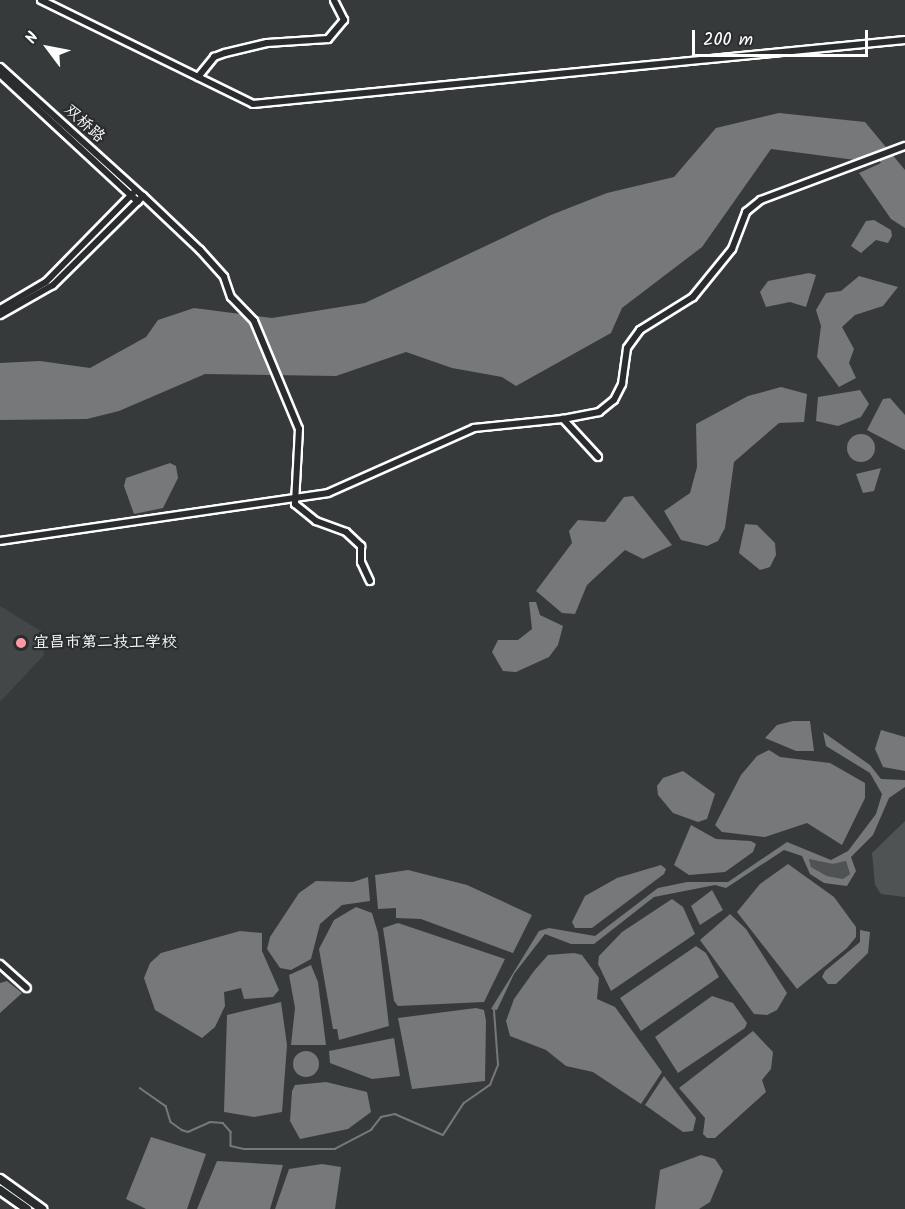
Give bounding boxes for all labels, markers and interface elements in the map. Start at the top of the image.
north arrow [18,18,78,78]
scale bar [695,18,870,56]
text: 200 m [703,26,753,55]
text: N [19,27,46,49]
street label: 双桥路 [60,101,108,147]
place label: 宜昌市第二技工学校 [33,633,177,653]
marker: 宜昌市第二技工学校 [14,636,28,650]

